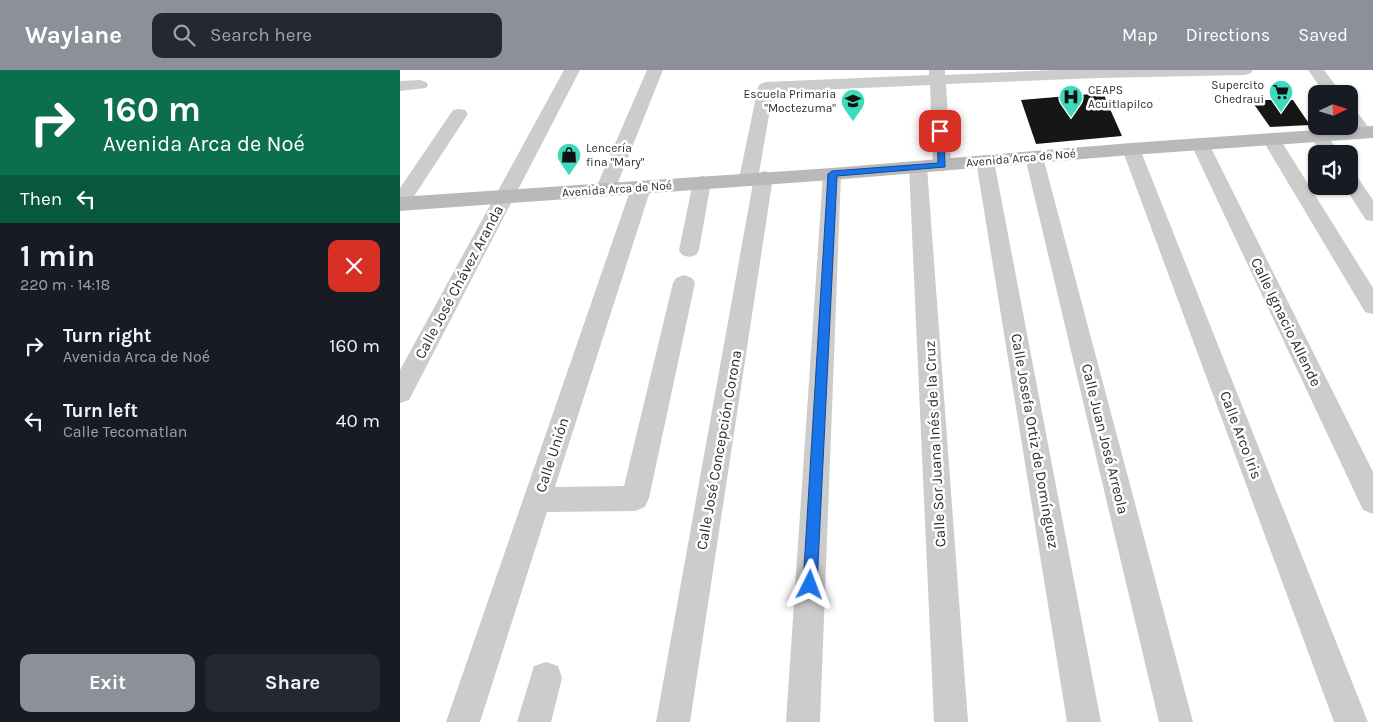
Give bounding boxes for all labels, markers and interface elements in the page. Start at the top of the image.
search box [152,13,502,58]
text: Waylane [25,21,122,49]
icon: search [170,21,198,49]
text: Search here [210,24,312,46]
text: Map [1122,24,1158,46]
text: Directions [1186,24,1270,46]
text: Saved [1298,24,1348,46]
place label: Supercito Chedraui [1211,78,1264,106]
supermarket icon: Supercito Chedraui [1268,79,1294,113]
place label: CEAPS Acuitlapilco [1088,83,1153,111]
hospital icon: CEAPS Acuitlapilco [1058,84,1084,118]
north arrow [1308,85,1358,135]
map controls [1308,85,1358,195]
place label: Escuela Primaria "Moctezuma" [744,87,836,115]
school or university icon: Escuela Primaria "Moctezuma" [840,88,866,122]
text: 160 m [103,89,201,130]
icon: right [20,90,85,155]
pin [919,110,961,152]
icon: arrive [926,117,954,145]
text: Avenida Arca de Noé [103,131,305,157]
place label: Lencería fina "Mary" [586,141,645,169]
shop icon: Lencería fina "Mary" [556,142,582,176]
button: sound [1308,145,1358,195]
street label: Avenida Arca de Noé [966,146,1076,170]
street label: Avenida Arca de Noé [562,178,672,200]
icon: left [72,185,100,213]
text: Then [20,188,62,210]
street label: Calle José Chávez Aranda [411,202,507,362]
text: 1 min [20,238,95,274]
button: close [328,240,380,292]
street label: Calle Ignacio Allende [1247,254,1325,390]
text: 220 m · 14:18 [20,275,110,294]
text: Turn right [63,325,152,347]
icon: right [20,332,48,360]
street label: Calle Josefa Ortiz de Domínguez [1007,332,1063,550]
text: 160 m [329,335,380,357]
street label: Calle Sor Juana Inés de la Cruz [921,340,949,548]
text: Avenida Arca de Noé [63,347,210,366]
street label: Calle José Concepción Corona [693,349,745,551]
street label: Calle Juan José Arreola [1078,362,1132,516]
street label: Calle Arco Iris [1216,389,1266,481]
text: Turn left [63,400,138,422]
icon: left [20,407,48,435]
text: 40 m [336,410,380,432]
street label: Calle Unión [531,415,573,495]
text: Calle Tecomatlan [63,422,187,441]
position arrow [783,558,835,610]
button: Exit [20,654,195,712]
button: Share [205,654,380,712]

